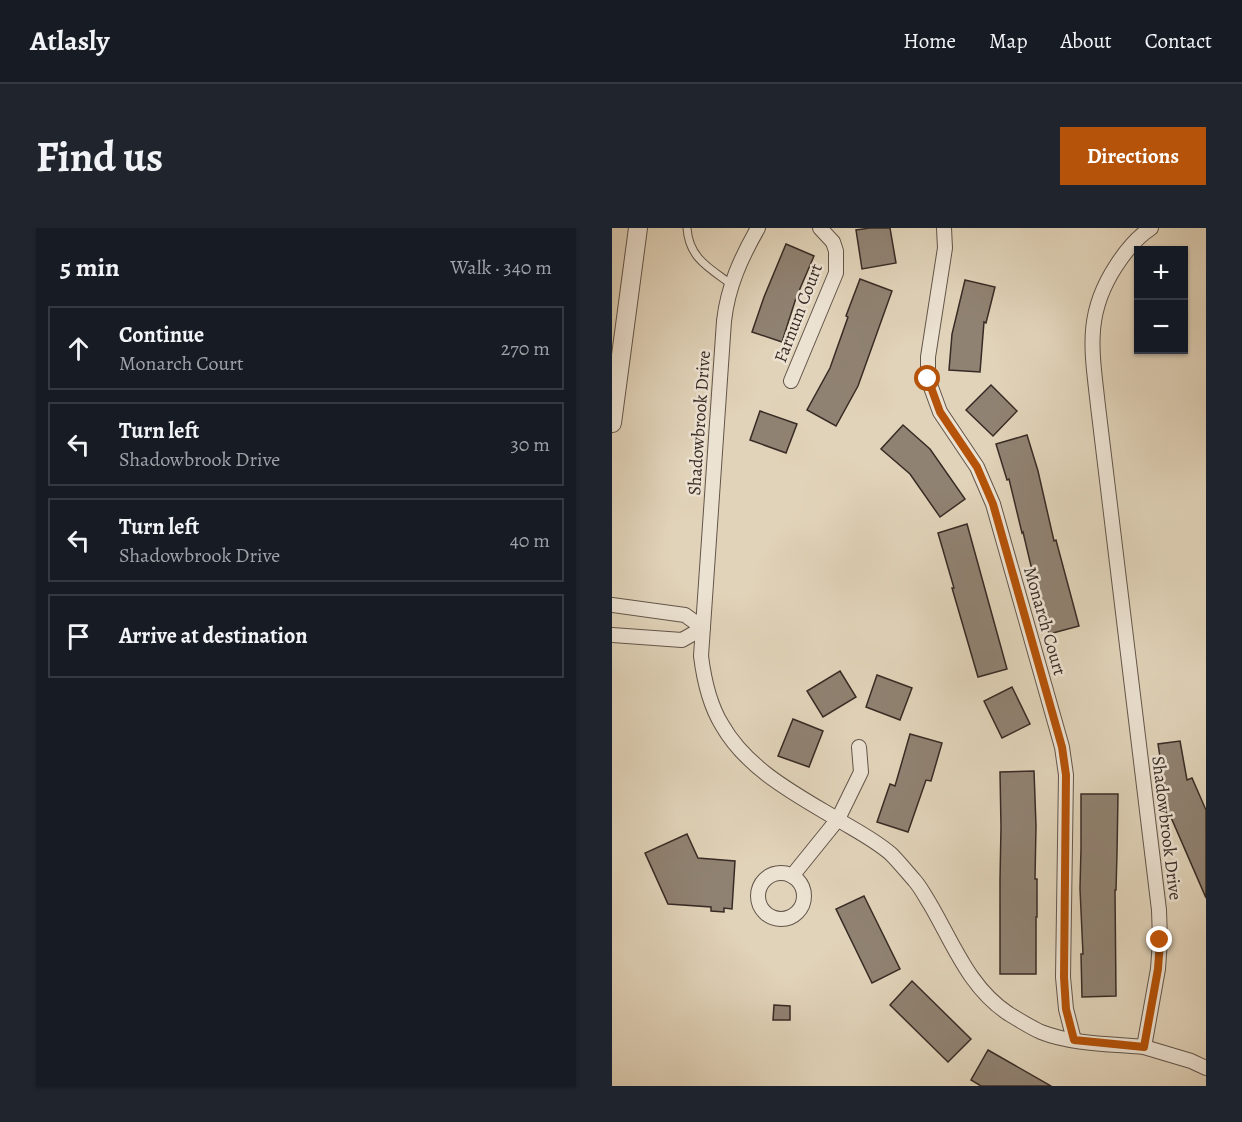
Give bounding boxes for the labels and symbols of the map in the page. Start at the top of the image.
street label: Farnum Court [768,260,828,366]
street label: Shadowbrook Drive [682,350,716,496]
route start [914,365,940,391]
street label: Monarch Court [1018,564,1072,678]
street label: Shadowbrook Drive [1146,755,1188,901]
route end [1146,926,1172,952]

